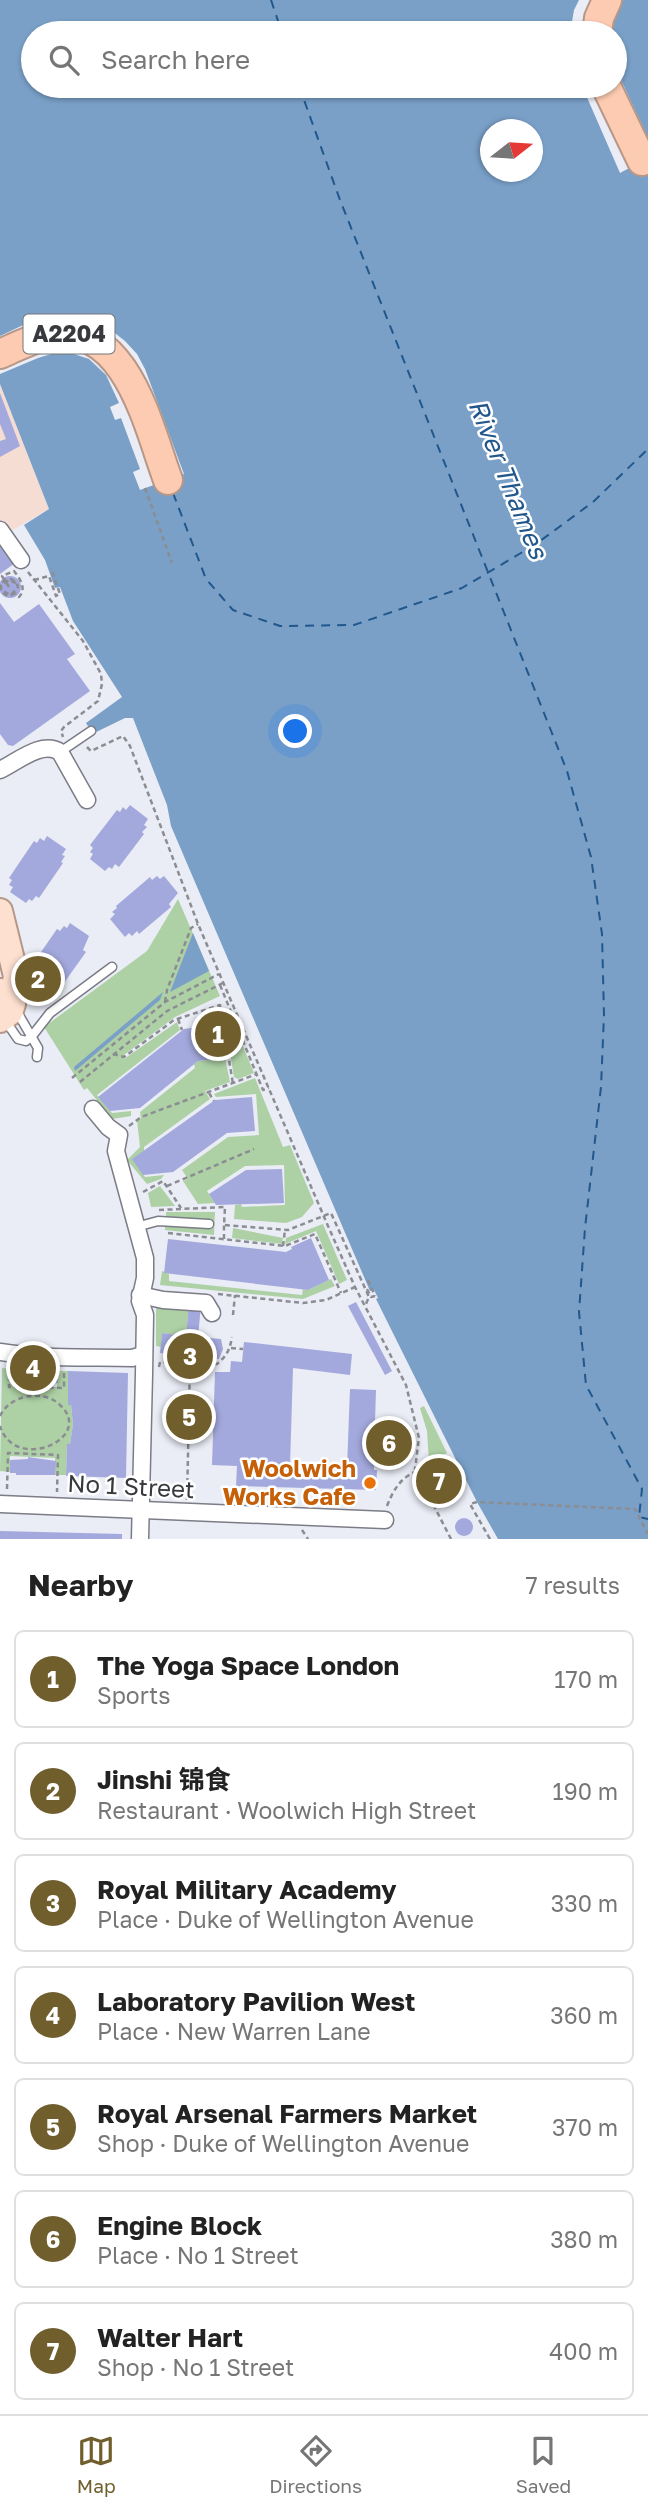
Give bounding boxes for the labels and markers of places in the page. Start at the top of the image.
pin: 2 [15,953,61,1005]
pin: 1 [195,1008,241,1060]
pin: 3 [167,1330,213,1382]
pin: 4 [10,1342,56,1394]
pin: 5 [166,1391,212,1443]
pin: 6 [366,1417,412,1469]
place label: Woolwich Works Cafe [222,1453,356,1510]
pin: 7 [416,1455,462,1507]
marker: Woolwich Works Cafe [362,1475,378,1491]

